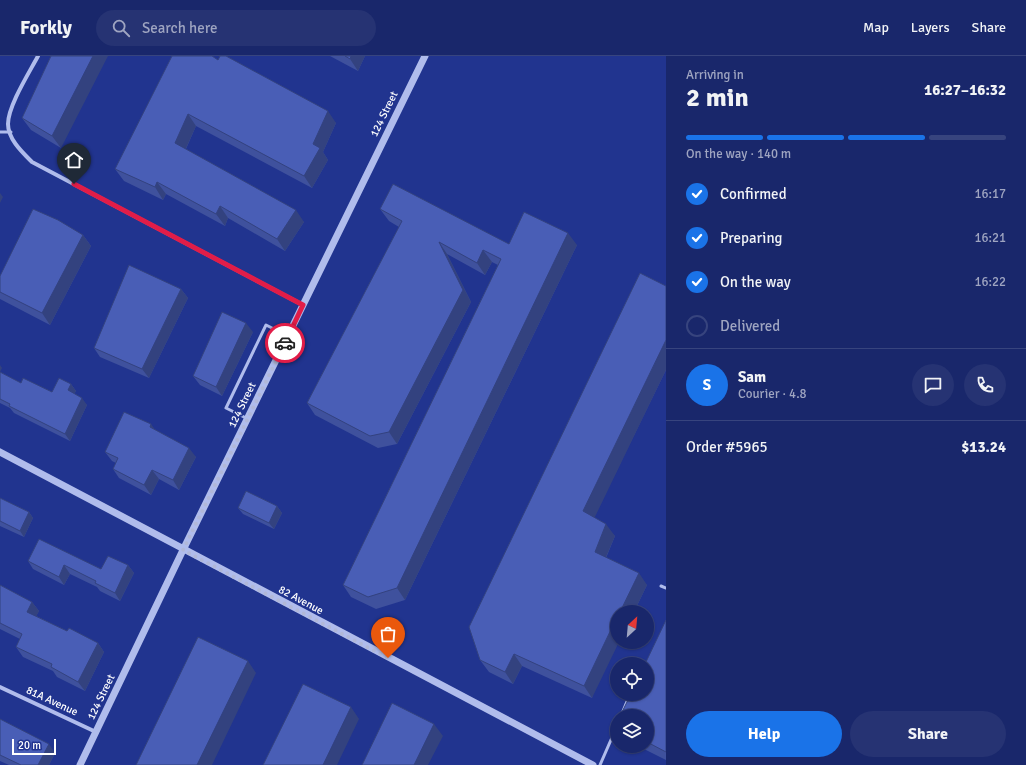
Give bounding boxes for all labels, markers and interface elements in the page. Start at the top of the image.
search box [96,10,376,46]
text: Forkly [20,16,72,40]
icon: search [110,17,132,39]
text: Search here [142,19,218,37]
text: Map [863,19,889,36]
text: Layers [911,19,950,36]
text: Share [972,19,1006,36]
text: Arriving in [686,67,744,83]
text: 16:27–16:32 [924,81,1006,99]
text: 2 min [686,82,749,114]
street label: 124 Street [367,89,401,139]
pin [57,143,91,184]
text: On the way · 140 m [686,146,791,162]
icon: home [63,149,85,171]
icon: check [686,183,708,205]
text: Confirmed [720,185,787,203]
text: 16:17 [974,186,1006,202]
icon: check [686,227,708,249]
text: Preparing [720,229,783,247]
text: 16:21 [974,230,1006,246]
icon: check [686,271,708,293]
text: On the way [720,273,791,291]
text: 16:22 [974,274,1006,290]
text: Delivered [720,317,780,335]
courier [265,323,305,363]
icon: car [274,332,296,354]
button: chat [912,364,954,406]
button: phone [964,364,1006,406]
text: Sam [738,368,766,386]
text: S [703,376,711,394]
street label: 124 Street [225,380,259,430]
text: Courier · 4.8 [738,386,807,402]
text: Order #5965 [686,438,768,456]
text: $13.24 [961,438,1006,456]
street label: 82 Avenue [276,583,326,617]
north arrow [610,605,654,649]
map controls [610,605,654,753]
pin [371,617,405,658]
icon: bag [377,623,399,645]
button: locate [610,657,654,701]
street label: 124 Street [84,672,118,722]
street label: 81A Avenue [24,683,80,719]
button: layers [610,709,654,753]
button: Help [686,711,842,757]
button: Share [850,711,1006,757]
scale bar [12,737,56,756]
text: 20 m [18,739,41,752]

